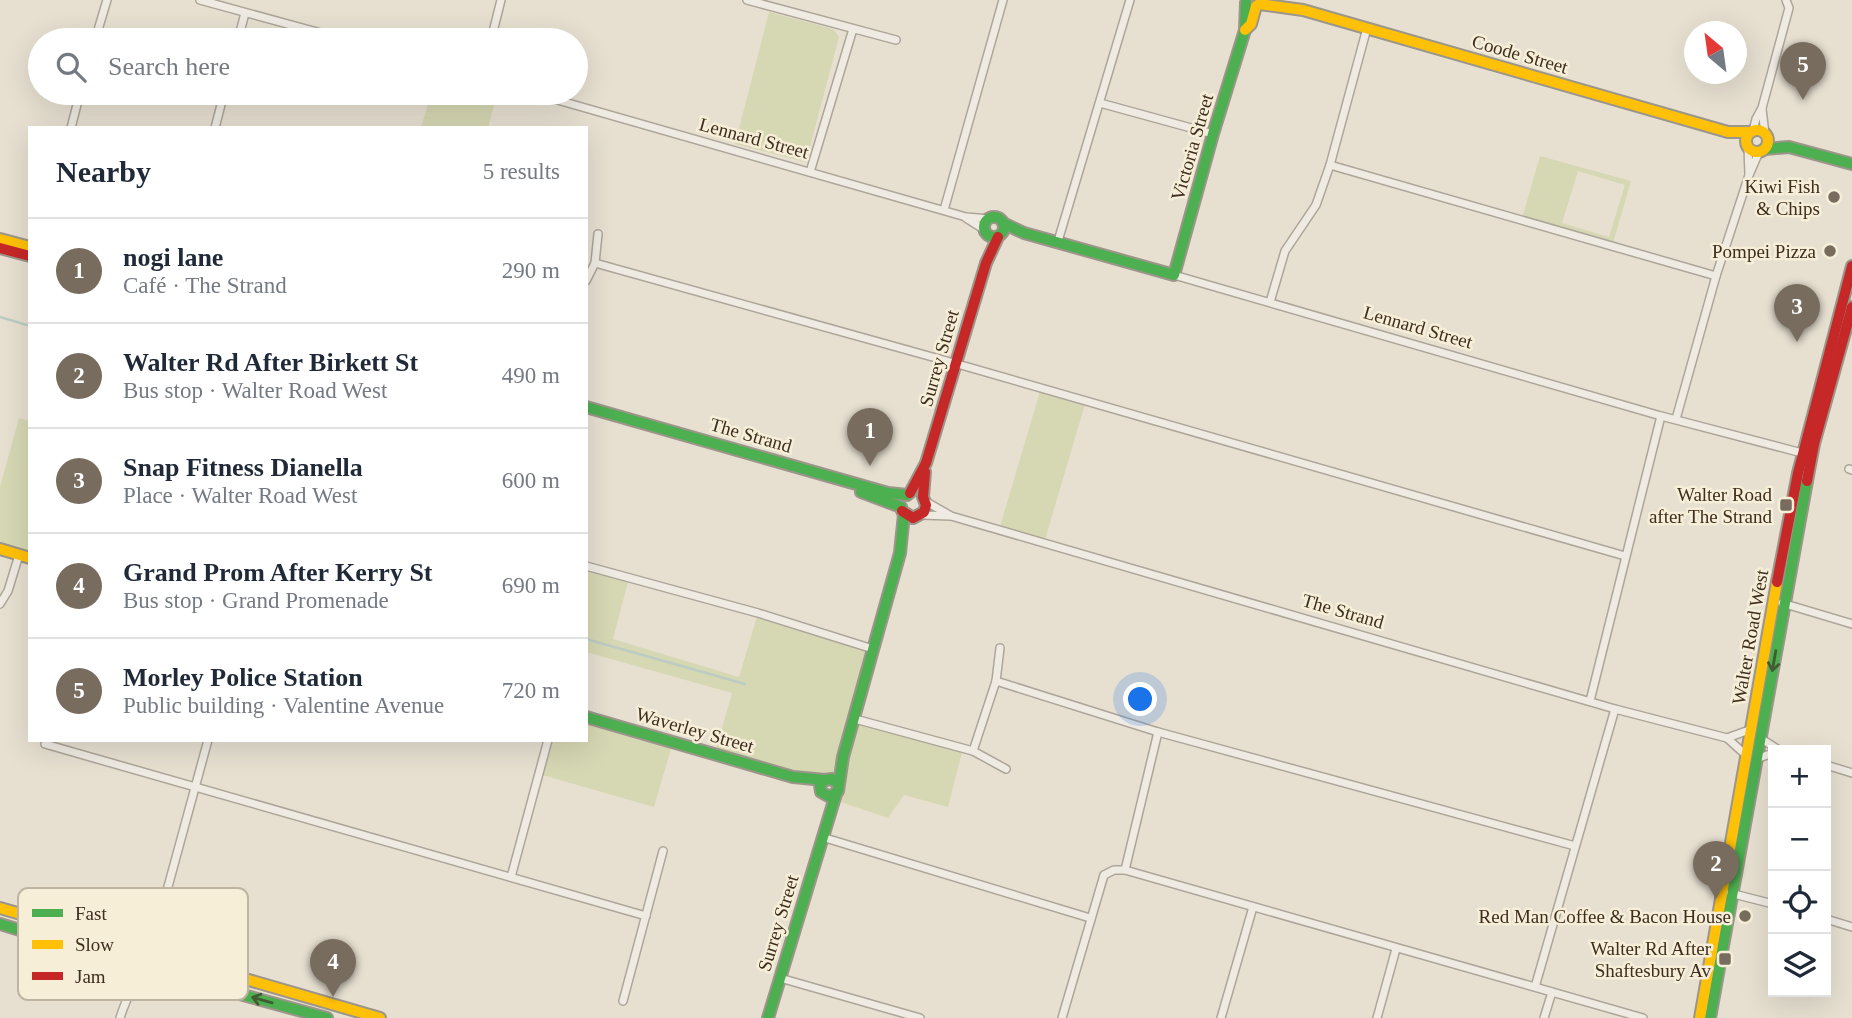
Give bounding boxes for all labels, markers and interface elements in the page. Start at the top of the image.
north arrow [1684,21,1747,84]
search box [28,28,588,105]
street label: Coode Street [1470,30,1571,78]
pin: 5 [1780,42,1826,100]
icon: search [52,48,90,86]
text: Search here [108,52,230,81]
street label: Victoria Street [1167,90,1217,203]
street label: Lennard Street [697,113,812,163]
text: Nearby [56,155,151,188]
text: 5 results [483,159,560,184]
place label: Kiwi Fish & Chips [1745,176,1820,219]
marker: Kiwi Fish & Chips [1826,189,1842,205]
place label: Pompei Pizza [1712,241,1817,262]
text: nogi lane [123,243,223,272]
marker: Pompei Pizza [1822,243,1838,259]
text: 1 [73,258,85,283]
text: 290 m [502,258,560,283]
text: Café · The Strand [123,273,287,298]
pin: 3 [1774,284,1820,342]
street label: Lennard Street [1361,301,1476,353]
street label: Surrey Street [915,306,963,409]
text: Walter Rd After Birkett St [123,348,418,377]
text: 2 [73,363,85,388]
text: 490 m [502,363,560,388]
text: Bus stop · Walter Road West [123,378,387,403]
pin: 1 [847,408,893,466]
street label: The Strand [708,413,795,457]
text: Snap Fitness Dianella [123,453,363,482]
text: 3 [73,468,85,493]
text: 600 m [502,468,560,493]
text: Place · Walter Road West [123,483,357,508]
place label: Walter Road after The Strand [1649,484,1772,527]
marker: Walter Road after The Strand [1778,497,1794,513]
text: Grand Prom After Kerry St [123,558,433,587]
street label: Walter Road West [1728,567,1772,706]
text: 4 [73,573,85,598]
text: 690 m [502,573,560,598]
text: Bus stop · Grand Promenade [123,588,389,613]
street label: The Strand [1300,589,1387,633]
one-way arrow [1767,649,1780,672]
text: Morley Police Station [123,663,363,692]
text: 5 [73,678,85,703]
text: 720 m [502,678,560,703]
your location [1123,682,1157,716]
text: Public building · Valentine Avenue [123,693,444,718]
street label: Waverley Street [634,703,757,757]
map controls [1768,745,1831,997]
button: + [1768,745,1831,808]
button: − [1768,808,1831,871]
pin: 2 [1693,841,1739,899]
button: locate [1768,871,1831,934]
street label: Surrey Street [753,872,803,974]
legend [18,888,248,1000]
text: Fast [75,903,107,924]
place label: Red Man Coffee & Bacon House [1479,906,1731,927]
marker: Red Man Coffee & Bacon House [1737,908,1753,924]
text: Slow [75,934,114,955]
button: layers [1768,934,1831,997]
place label: Walter Rd After Shaftesbury Av [1590,938,1712,981]
pin: 4 [310,939,356,997]
marker: Walter Rd After Shaftesbury Av [1717,951,1733,967]
text: Jam [75,966,106,987]
one-way arrow [251,992,273,1005]

